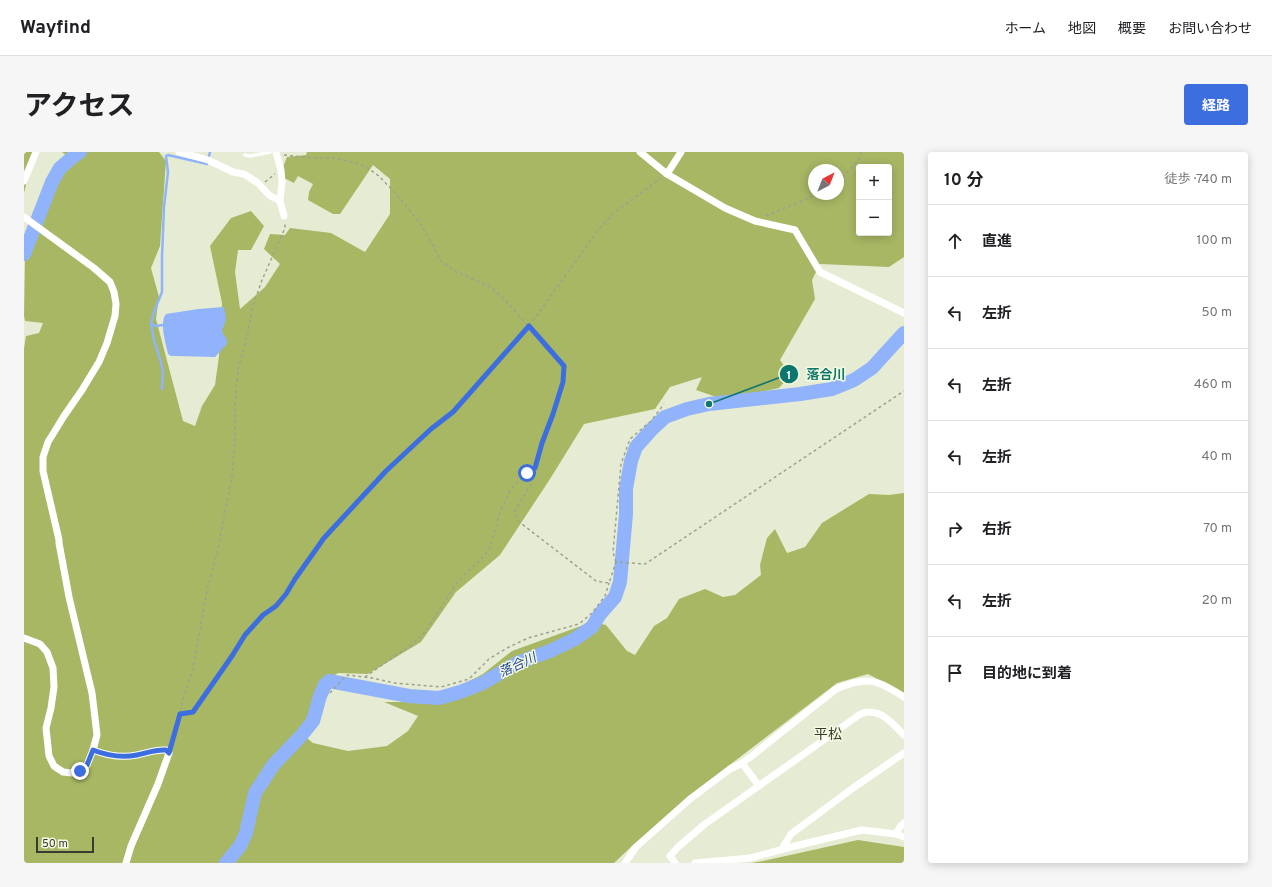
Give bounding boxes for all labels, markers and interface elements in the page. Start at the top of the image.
text: Wayfind [20,16,91,40]
text: ホーム [1004,21,1046,38]
text: 地図 [1068,21,1096,38]
text: 概要 [1118,21,1146,38]
text: お問い合わせ [1168,21,1252,38]
button: 経路 [1184,84,1248,125]
text: アクセス [24,90,135,126]
north arrow [808,164,844,200]
map controls [856,164,892,236]
button: + [856,164,892,200]
text: 10 分 [944,170,983,192]
text: 徒歩 · 740 m [1164,172,1232,188]
button: − [856,200,892,236]
icon: ahead [944,230,966,252]
text: 直進 [982,233,1012,252]
text: 100 m [1196,233,1232,249]
icon: left [944,302,966,324]
text: 左折 [982,305,1012,324]
text: 50 m [1202,305,1232,321]
callout: 落合川 [779,362,854,387]
text: 落合川 [806,367,846,384]
text: 1 [787,368,791,384]
icon: left [944,374,966,396]
text: 左折 [982,377,1012,396]
text: 460 m [1194,377,1232,393]
icon: left [944,446,966,468]
text: 左折 [982,449,1012,468]
text: 40 m [1202,449,1232,465]
route start [518,464,536,482]
icon: right [944,518,966,540]
text: 右折 [982,521,1012,540]
text: 70 m [1203,521,1232,537]
icon: left [944,590,966,612]
text: 左折 [982,593,1012,612]
text: 20 m [1202,593,1232,609]
water label: 落合川 [497,650,541,681]
icon: arrive [944,662,966,684]
text: 目的地に到着 [982,665,1072,684]
district label: 平松 [814,727,842,744]
route end [71,762,89,780]
scale bar [36,835,94,854]
text: 50 m [42,837,68,851]

